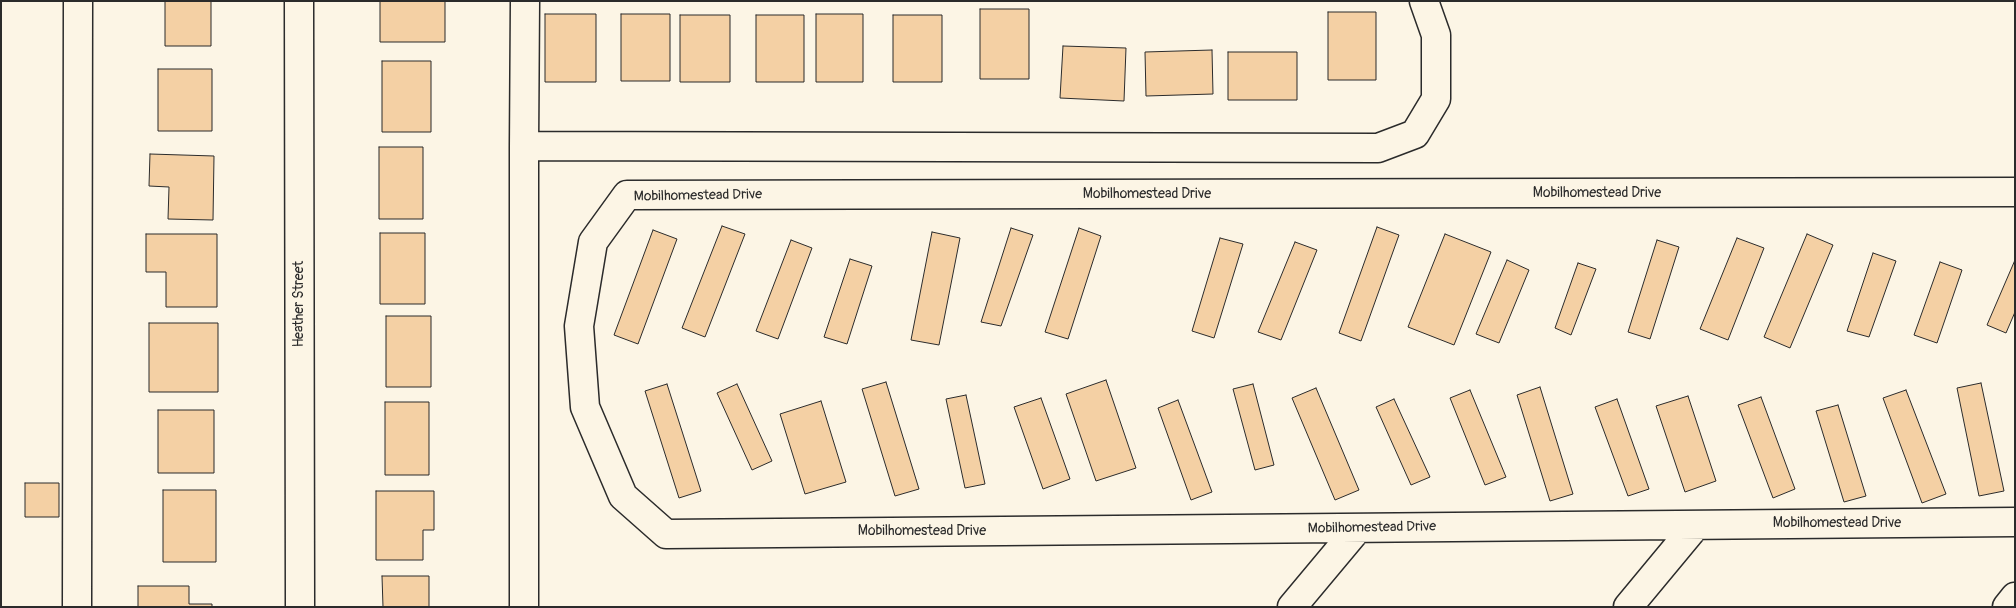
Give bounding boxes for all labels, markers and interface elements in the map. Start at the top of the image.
street label: Mobilhomestead Drive [1533,185,1661,201]
street label: Mobilhomestead Drive [634,186,762,206]
street label: Mobilhomestead Drive [1083,186,1211,202]
street label: Heather Street [291,261,307,347]
street label: Mobilhomestead Drive [1773,515,1901,531]
street label: Mobilhomestead Drive [1308,518,1436,538]
street label: Mobilhomestead Drive [858,523,986,539]

